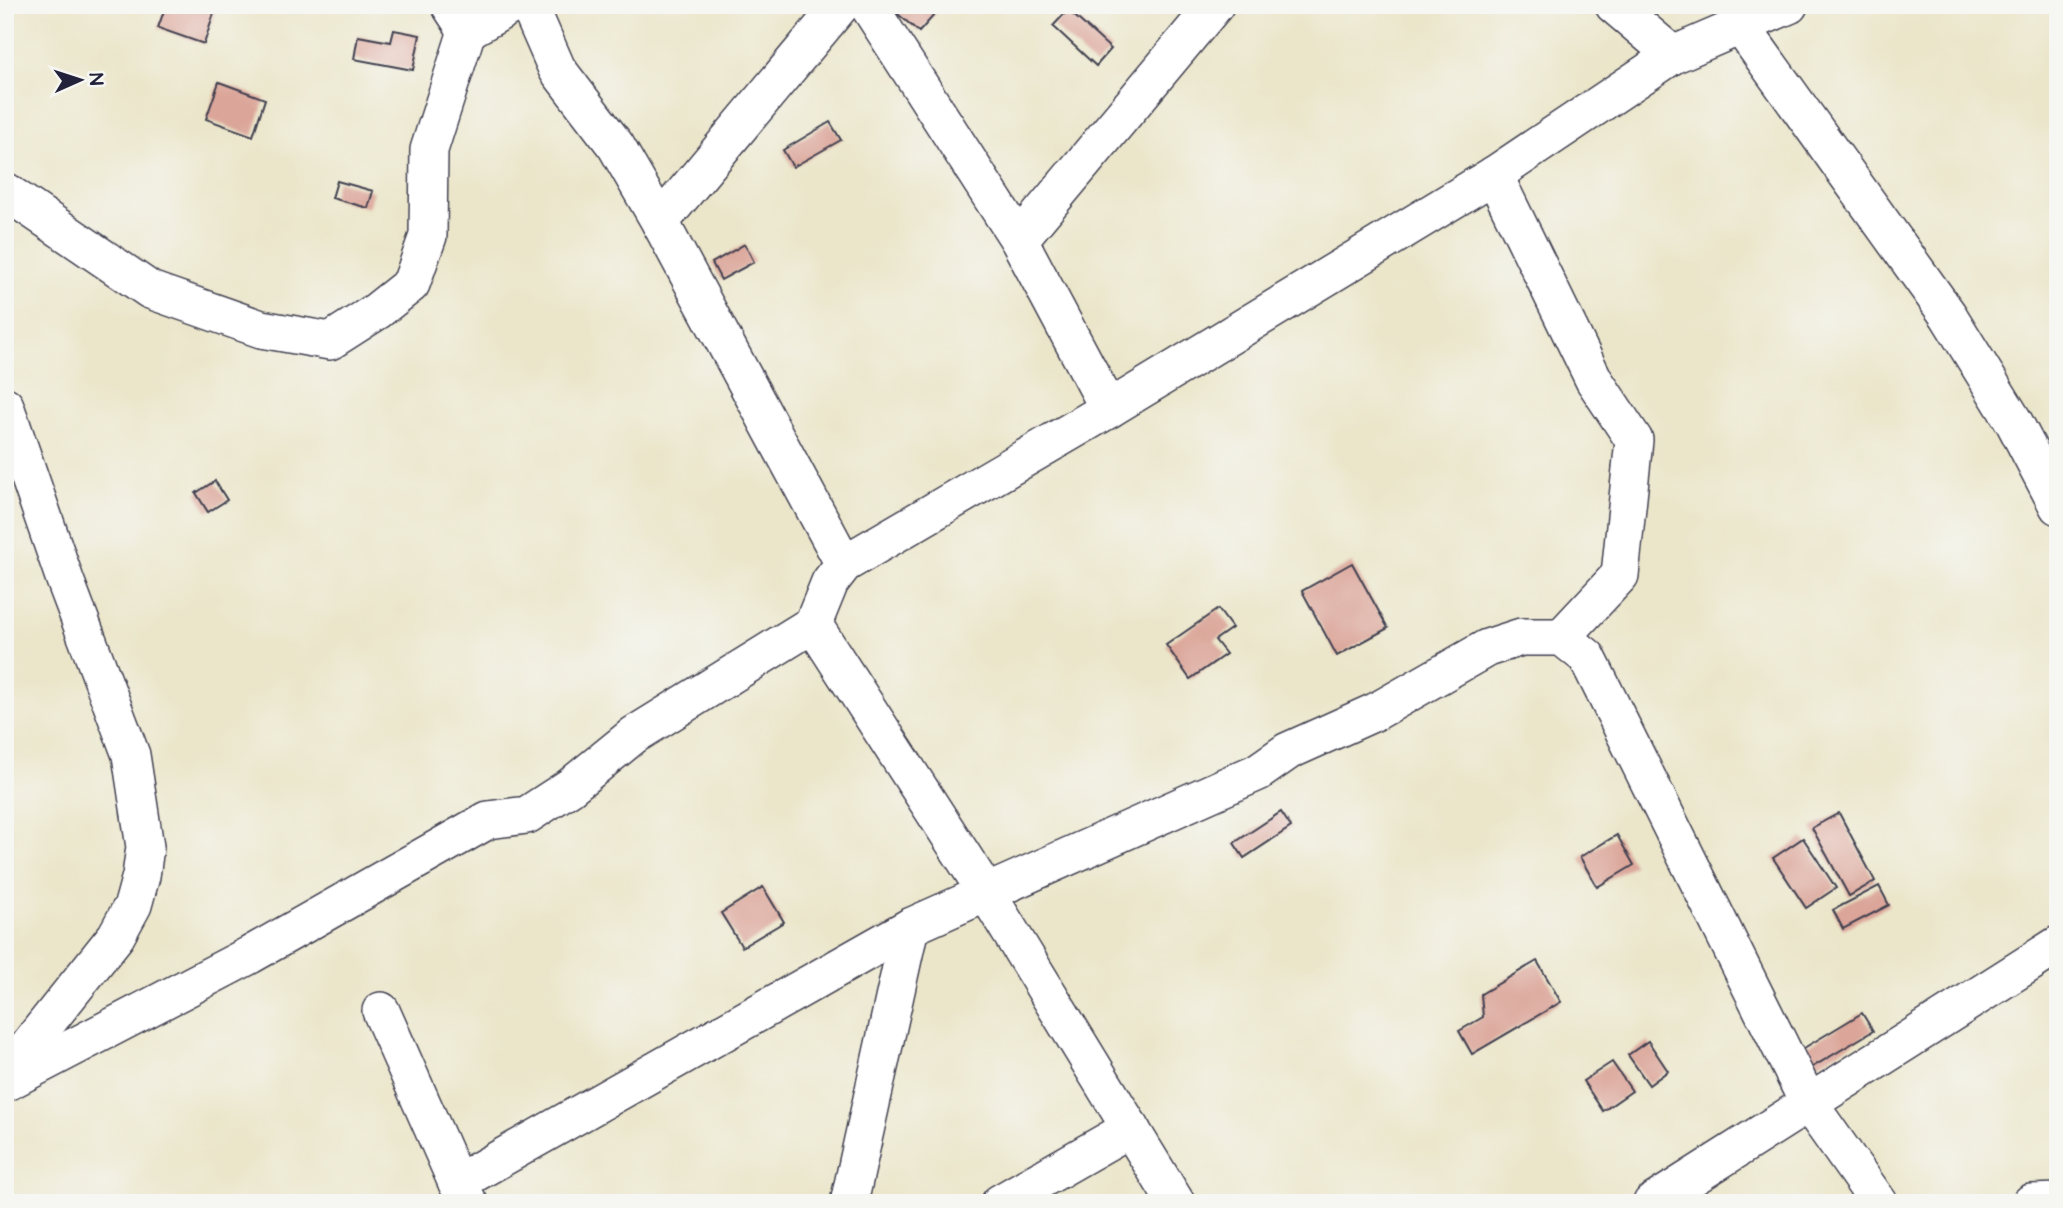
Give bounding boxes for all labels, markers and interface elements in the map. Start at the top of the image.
north arrow [46,46,116,116]
text: N [82,73,109,86]

